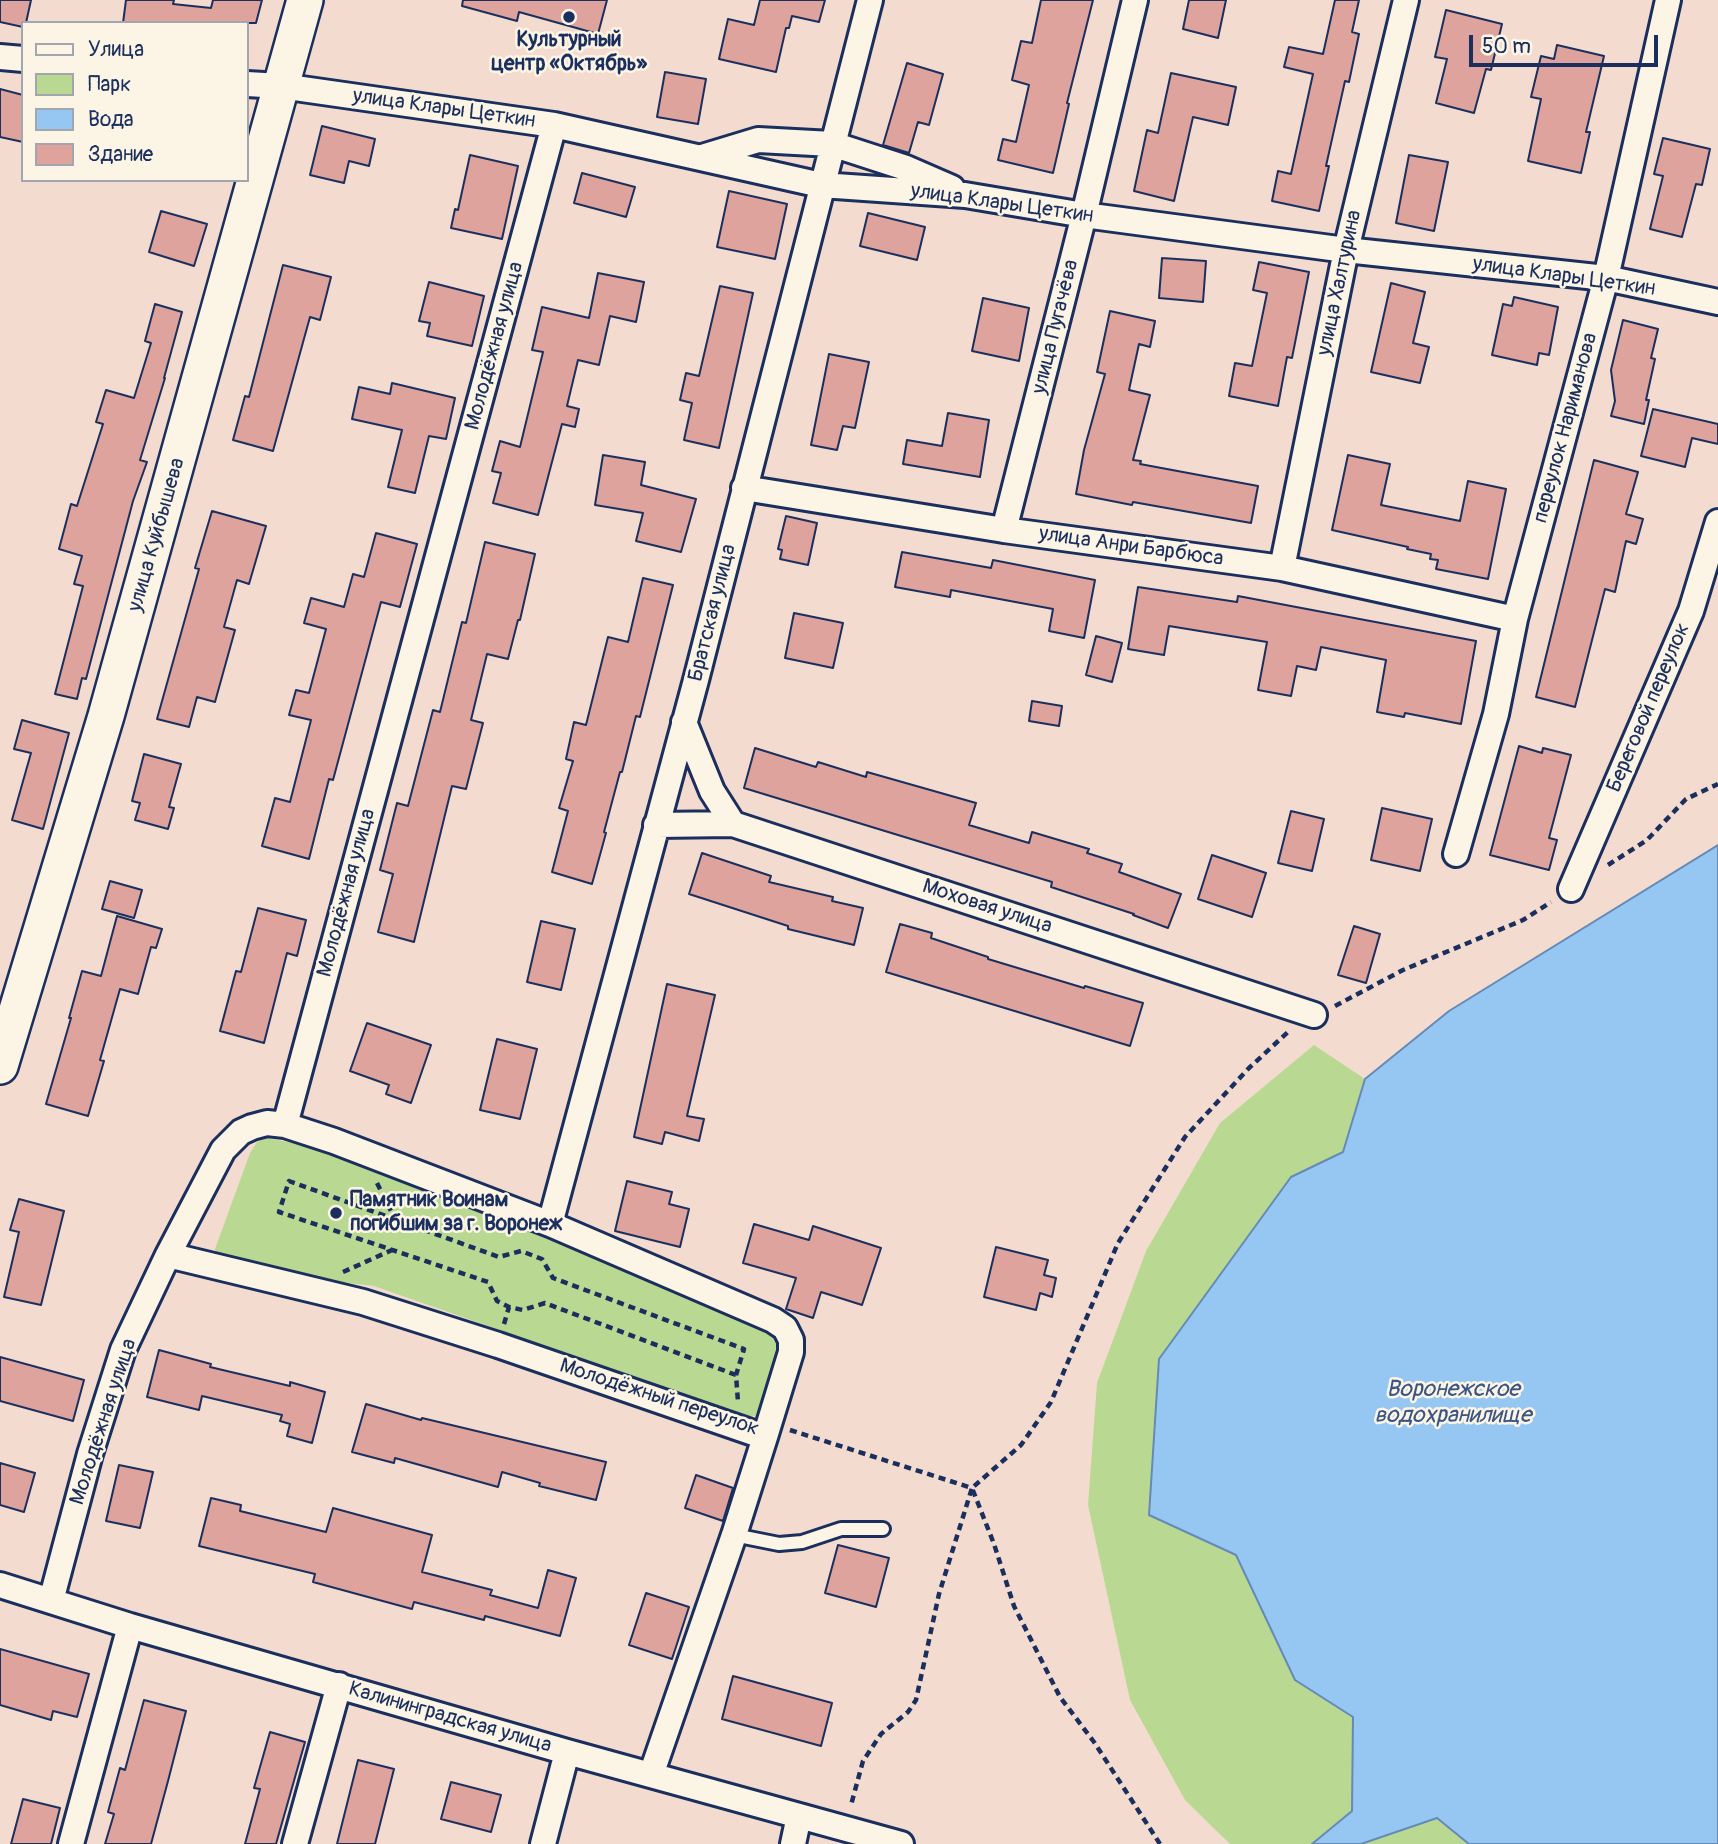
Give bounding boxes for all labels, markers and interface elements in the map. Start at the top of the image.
marker: Культурный центр «Октябрь» [561,9,577,25]
legend [21,21,248,182]
scale bar [1473,21,1662,65]
place label: Культурный центр «Октябрь» [491,28,647,78]
text: 50 m [1482,33,1531,60]
text: Улица [88,36,144,63]
text: Парк [88,71,131,98]
street label: улица Клары Цеткин [351,84,537,134]
text: Вода [88,106,134,133]
text: Здание [88,141,153,168]
street label: улица Клары Цеткин [909,179,1095,229]
street label: улица Халтурина [1312,208,1368,358]
street label: улица Клары Цеткин [1471,252,1657,302]
street label: улица Пугачёва [1027,257,1085,397]
street label: Молодёжная улица [460,259,530,433]
street label: переулок Нариманова [1528,330,1604,526]
street label: улица Куйбышева [123,455,191,615]
street label: улица Анри Барбюса [1037,522,1225,572]
street label: Братская улица [684,542,742,684]
street label: Береговой переулок [1602,620,1696,796]
street label: Молодёжная улица [312,806,382,980]
street label: Моховая улица [919,874,1055,940]
place label: Памятник Воинам погибшим за г. Воронеж [350,1188,563,1238]
marker: Памятник Воинам погибшим за г. Воронеж [328,1205,344,1221]
street label: Молодёжная улица [65,1336,143,1508]
street label: Молодёжный переулок [556,1354,762,1442]
water label: Воронежское водохранилище [1375,1376,1531,1430]
street label: Калининградская улица [346,1677,554,1759]

